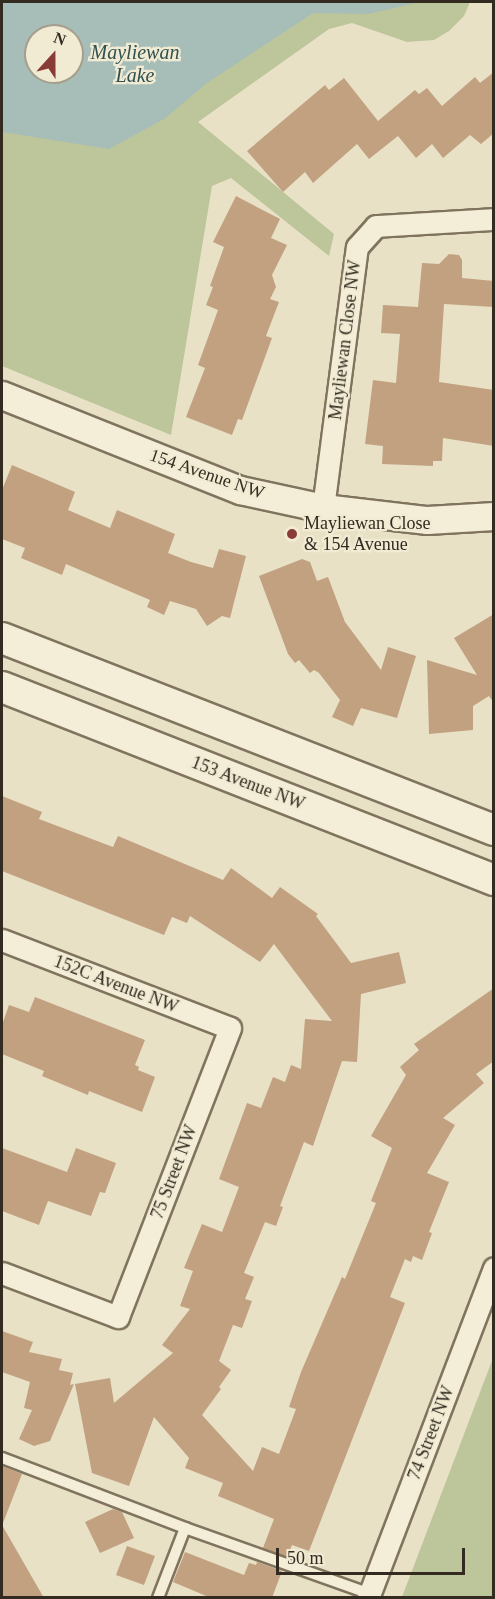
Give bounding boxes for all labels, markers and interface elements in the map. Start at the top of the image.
north arrow [24,24,84,84]
text: N [51,29,68,49]
water label: Mayliewan Lake [91,40,179,87]
street label: Mayliewan Close NW [324,259,366,421]
street label: 154 Avenue NW [146,444,268,504]
place label: Mayliewan Close & 154 Avenue [304,513,430,556]
marker: Mayliewan Close & 154 Avenue [285,527,299,541]
street label: 153 Avenue NW [188,751,308,815]
street label: 152C Avenue NW [50,950,182,1018]
street label: 75 Street NW [146,1122,202,1222]
street label: 74 Street NW [403,1383,459,1483]
scale bar [279,1536,468,1574]
text: 50 m [287,1548,324,1568]

